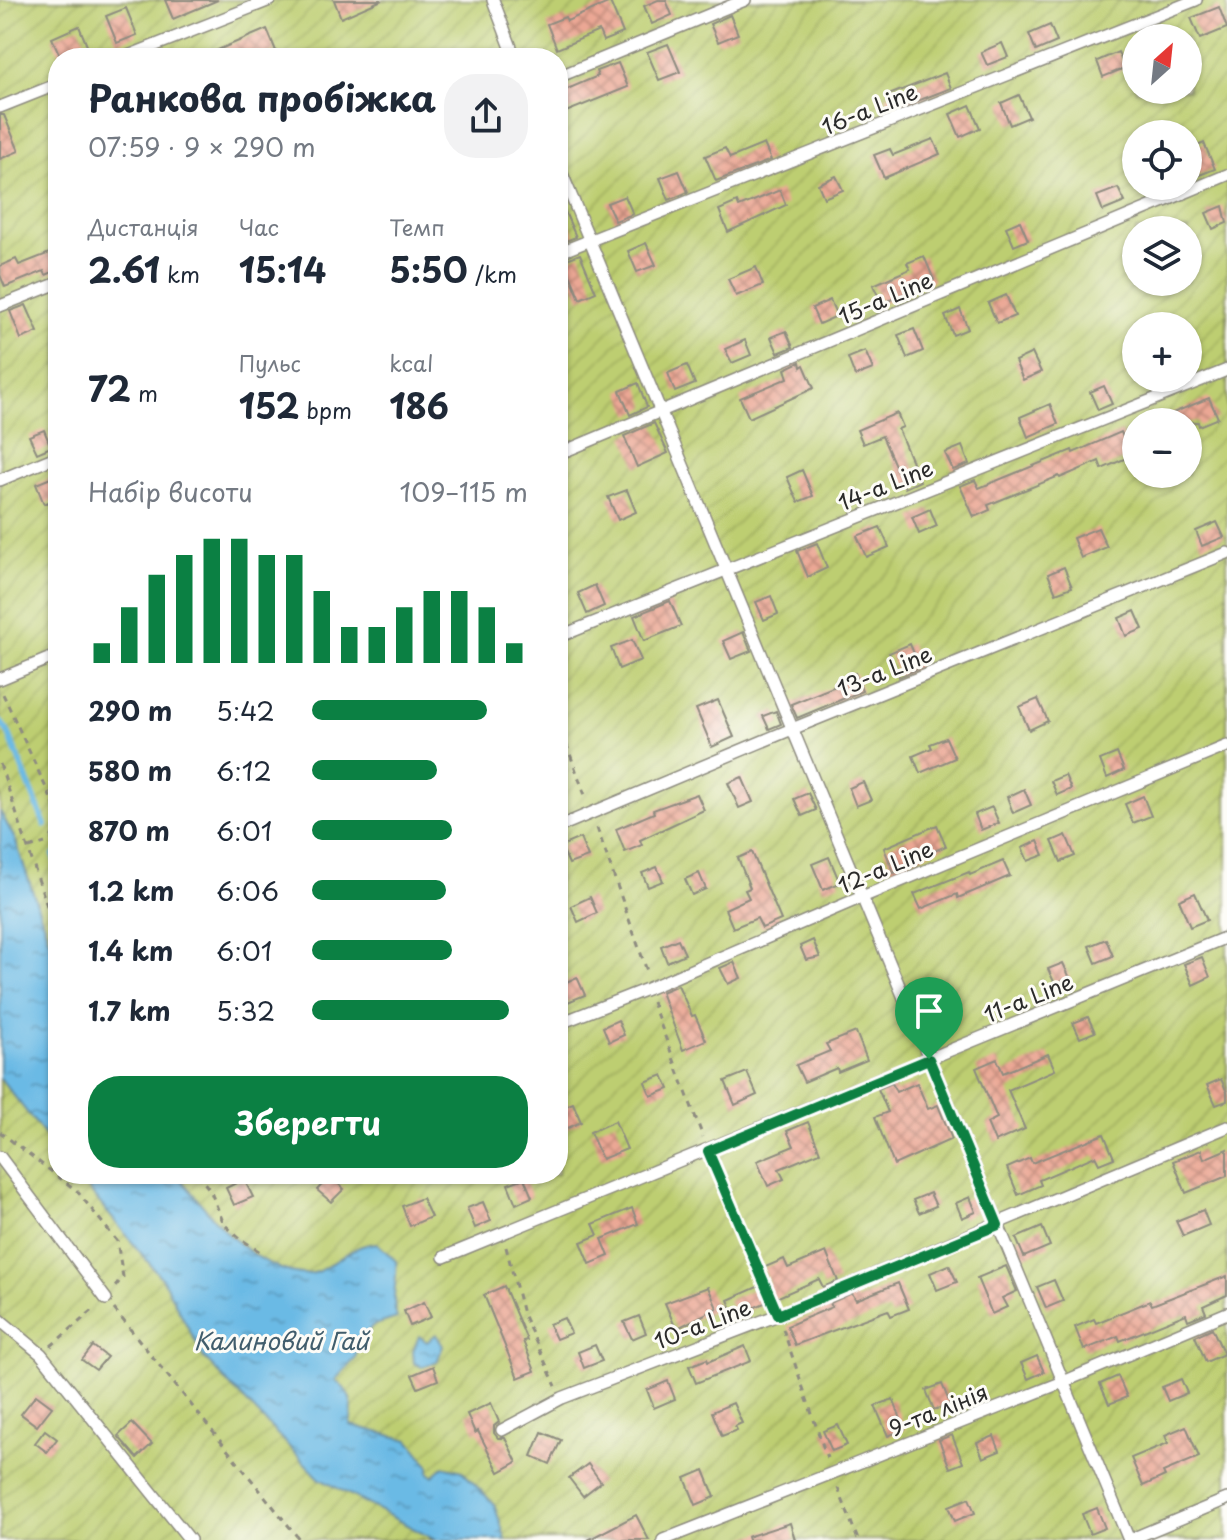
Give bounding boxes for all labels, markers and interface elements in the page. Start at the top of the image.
north arrow [1122,24,1202,104]
map controls [1122,24,1202,488]
text: Ранкова пробіжка [88,70,436,124]
button: share [444,74,528,158]
street label: 16-a Line [816,74,922,142]
button: locate [1122,120,1202,200]
text: 07:59 · 9 × 290 m [88,127,316,166]
text: Дистанція [88,210,199,243]
text: Час [239,210,279,243]
text: Темп [389,210,445,243]
button: layers [1122,216,1202,296]
text: 2.61 [88,243,160,295]
text: 15:14 [239,243,326,295]
text: 5:50 [389,243,468,295]
text: km [160,257,200,290]
text: /km [468,257,517,290]
street label: 15-a Line [833,262,937,332]
button: + [1122,312,1202,392]
text: Пульс [239,346,301,379]
text: kcal [389,346,433,379]
text: 72 [88,362,131,414]
text: m [131,376,158,409]
text: 152 [239,379,299,431]
text: 186 [389,379,449,431]
text: bpm [299,393,352,426]
button: − [1122,408,1202,488]
street label: 14-a Line [832,450,938,518]
text: Набір висоти [88,472,253,511]
text: 109–115 m [399,472,528,511]
street label: 13-a Line [831,636,937,704]
text: 290 m [88,691,172,730]
text: 5:42 [216,691,275,730]
text: 580 m [88,751,172,790]
text: 6:12 [216,751,272,790]
text: 870 m [88,811,170,850]
text: 6:01 [216,811,272,850]
street label: 12-a Line [832,831,938,901]
text: 1.2 km [88,871,174,910]
text: 6:06 [216,871,279,910]
text: 1.4 km [88,931,173,970]
text: 6:01 [216,931,272,970]
street label: 11-a Line [978,964,1078,1030]
pin [895,977,963,1059]
icon: arrive [907,989,951,1033]
text: 1.7 km [88,991,171,1030]
text: 5:32 [216,991,275,1030]
button: Зберегти [88,1076,528,1168]
street label: 10-a Line [649,1289,755,1357]
water label: Калиновий Гай [193,1322,371,1358]
street label: 9-та лінія [884,1374,992,1444]

